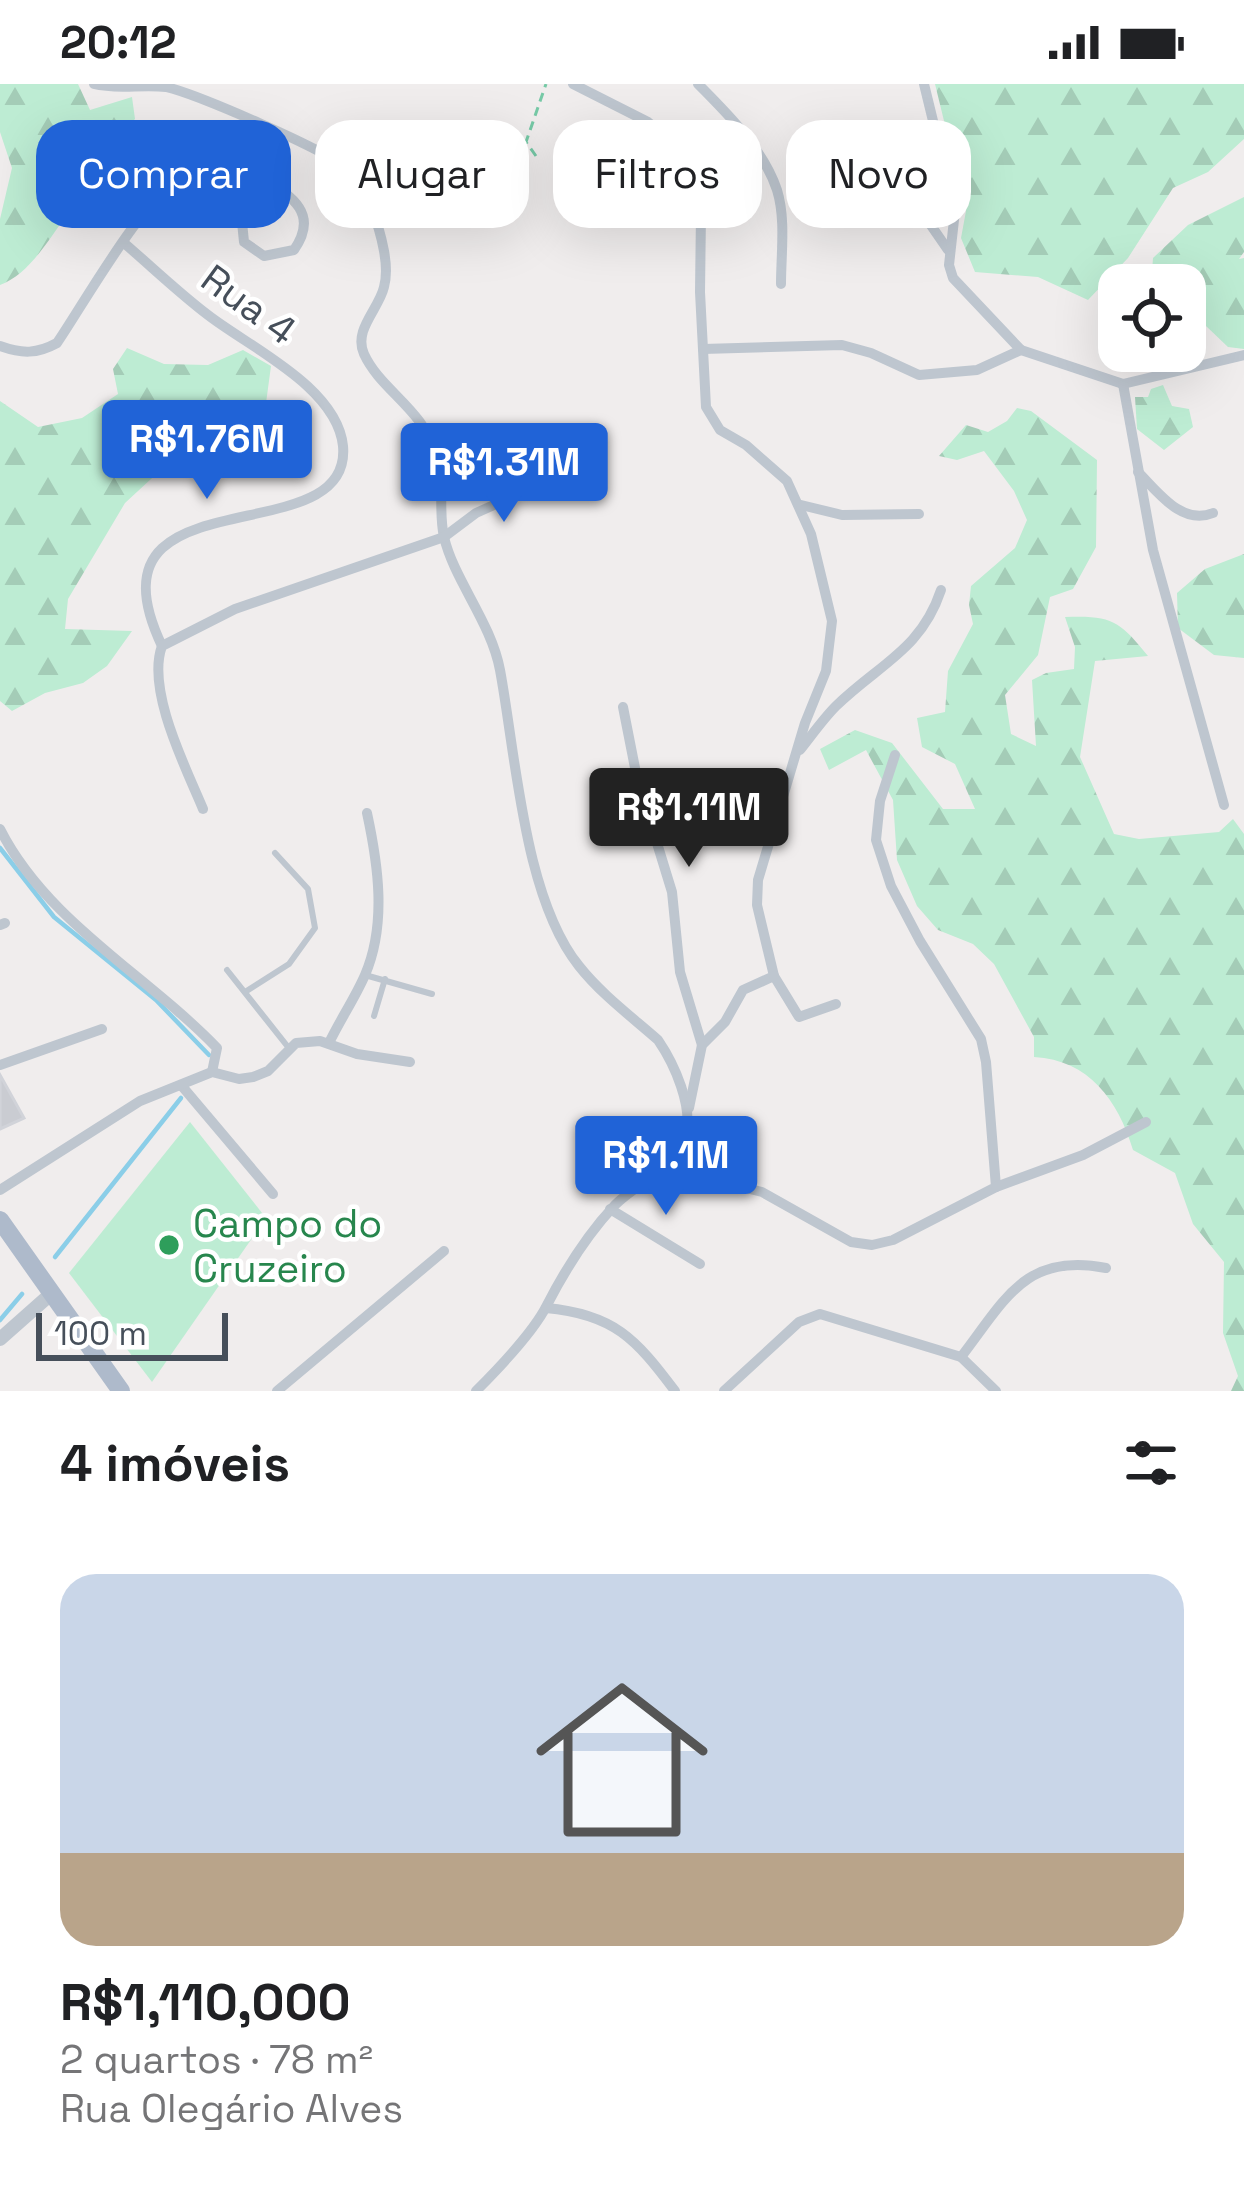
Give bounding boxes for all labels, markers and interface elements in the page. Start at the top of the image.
text: 20:12 [60,14,176,71]
chip: Comprar [36,120,291,228]
chip: Alugar [315,120,529,228]
chip: Filtros [553,120,762,228]
chip: Novo [786,120,971,228]
street label: Rua 4 [192,254,306,355]
map controls [1098,264,1206,372]
button: locate [1098,264,1206,372]
pin: R$1.76M [96,400,318,502]
text: R$1.76M [129,414,285,463]
pin: R$1.31M [393,423,615,525]
text: R$1.31M [428,437,580,486]
pin: R$1.11M [578,768,800,870]
text: R$1.11M [616,782,762,831]
pin: R$1.1M [568,1116,764,1218]
text: R$1.1M [602,1130,730,1179]
place label: Campo do Cruzeiro [193,1199,382,1293]
marker: Campo do Cruzeiro [156,1232,182,1258]
scale bar [36,1307,228,1360]
text: 100 m [54,1313,147,1355]
icon: filters [1118,1430,1184,1496]
text: 4 imóveis [60,1431,290,1496]
icon: home [514,1652,730,1868]
text: R$1,110,000 [60,1970,351,2035]
text: 2 quartos · 78 m² [60,2035,373,2084]
text: Rua Olegário Alves [60,2084,403,2133]

